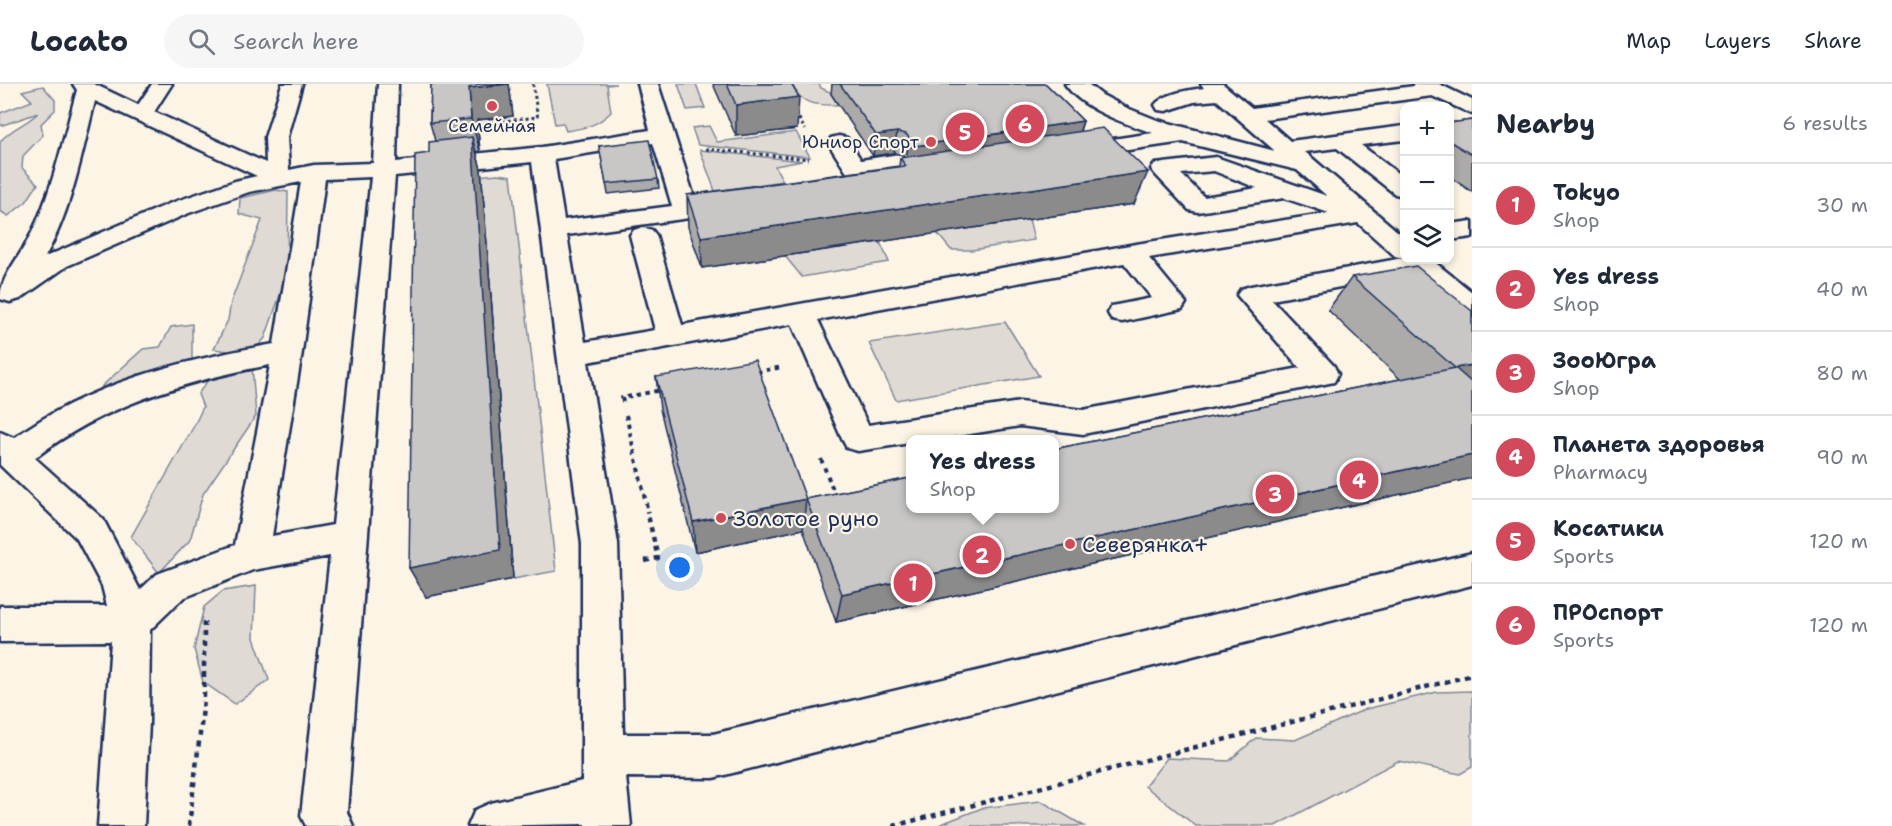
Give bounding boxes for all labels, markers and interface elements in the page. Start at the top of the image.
search box [164,14,584,68]
text: Locato [30,22,128,60]
icon: search [185,25,218,58]
text: Search here [233,27,359,56]
text: Map [1626,27,1671,55]
text: Layers [1704,27,1771,55]
text: Share [1804,27,1862,55]
marker: Семейная [485,99,499,113]
pin: 6 [1006,102,1044,147]
map controls [1400,102,1454,264]
button: + [1400,102,1454,156]
text: Nearby [1496,106,1595,141]
pin: 5 [946,110,984,154]
text: 6 results [1782,110,1868,136]
place label: Семейная [448,114,536,138]
place label: Юниор Спорт [802,130,920,154]
marker: Юниор Спорт [924,135,938,149]
button: − [1400,156,1454,210]
text: Tokyo [1553,178,1620,207]
text: 1 [1511,192,1520,218]
text: 30 m [1816,192,1868,218]
text: Shop [1553,207,1600,233]
button: layers [1400,210,1454,264]
text: Yes dress [1553,262,1659,291]
text: 2 [1509,276,1523,302]
text: 40 m [1816,276,1868,302]
text: Shop [1553,291,1600,317]
text: ЗооЮгра [1553,346,1656,375]
text: 3 [1509,360,1523,386]
text: 80 m [1816,360,1868,386]
text: Shop [1553,375,1600,401]
text: Планета здоровья [1553,430,1765,459]
popup [906,435,1059,513]
text: 4 [1509,444,1523,470]
text: 90 m [1816,444,1868,470]
text: Yes dress [929,447,1036,476]
pin: 4 [1340,458,1378,502]
text: Pharmacy [1553,459,1648,485]
pin: 3 [1256,472,1294,516]
text: Shop [929,476,976,502]
place label: Золотое руно [733,504,879,533]
marker: Золотое руно [714,511,728,525]
text: Косатики [1553,514,1664,543]
text: 5 [1509,528,1522,554]
text: 120 m [1809,528,1868,554]
place label: Северянка+ [1082,530,1209,559]
pin: 2 [962,532,1002,578]
marker: Северянка+ [1063,537,1077,551]
text: Sports [1553,543,1614,569]
your location [665,553,694,582]
pin: 1 [894,560,932,606]
text: ПРОспорт [1553,598,1663,627]
text: 6 [1509,612,1523,638]
text: 120 m [1809,612,1868,638]
text: Sports [1553,627,1614,653]

